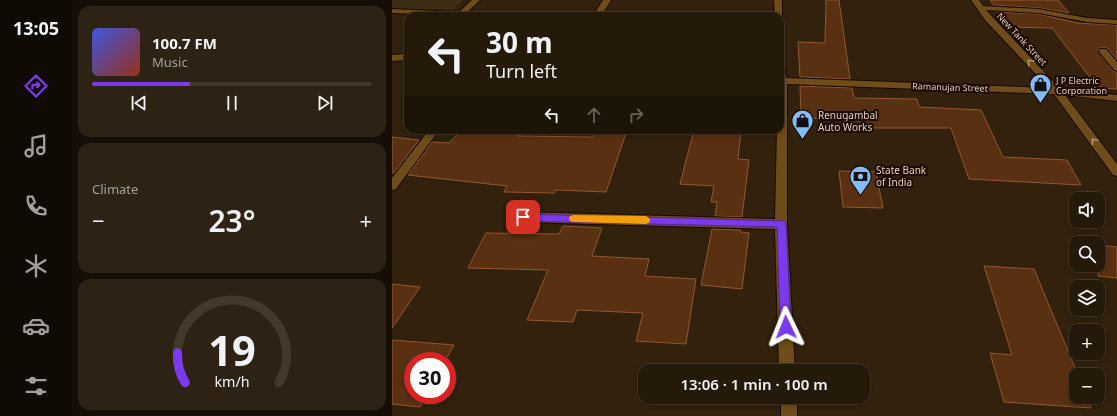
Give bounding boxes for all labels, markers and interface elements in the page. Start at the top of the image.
street label: New Tank Street [994,10,1051,69]
text: 13:05 [13,16,59,40]
text: 30 m [486,23,553,61]
icon: left [420,28,472,80]
text: 100.7 FM [152,33,217,53]
text: Music [152,53,188,71]
text: Turn left [486,59,557,83]
one-way arrow [1027,59,1035,67]
icon: directions [22,72,50,100]
shop icon: J P Electric Corporation [1028,72,1054,105]
place label: J P Electric Corporation [1055,74,1107,97]
street label: Ramanujan Street [912,79,989,95]
icon: previous [128,92,150,114]
icon: pause [221,92,243,114]
icon: next [314,92,336,114]
icon: left [541,104,563,126]
icon: ahead [583,104,605,126]
icon: right [625,104,647,126]
shop icon: Renugambal Auto Works [790,108,816,141]
place label: Renugambal Auto Works [818,108,878,134]
icon: music [22,132,50,160]
one-way arrow [1092,138,1099,145]
bank icon: State Bank of India [848,163,874,196]
place label: State Bank of India [876,163,927,189]
text: Climate [92,180,138,198]
icon: phone [22,192,50,220]
map controls [1069,192,1105,404]
button: sound [1069,192,1105,228]
text: 23° [208,200,256,241]
pin [506,200,540,234]
text: − [92,205,105,235]
text: + [359,205,372,235]
icon: arrive [512,206,534,228]
button: search [1069,236,1105,272]
icon: climate [22,252,50,280]
button: layers [1069,280,1105,316]
position arrow [765,306,807,348]
icon: car [22,312,50,340]
text: 19 [208,321,256,377]
button: + [1069,324,1105,360]
speed limit sign: 30 [404,352,456,404]
button: − [1069,368,1105,404]
text: km/h [214,371,250,390]
icon: filters [22,372,50,400]
text: 13:06 · 1 min · 100 m [680,374,828,394]

